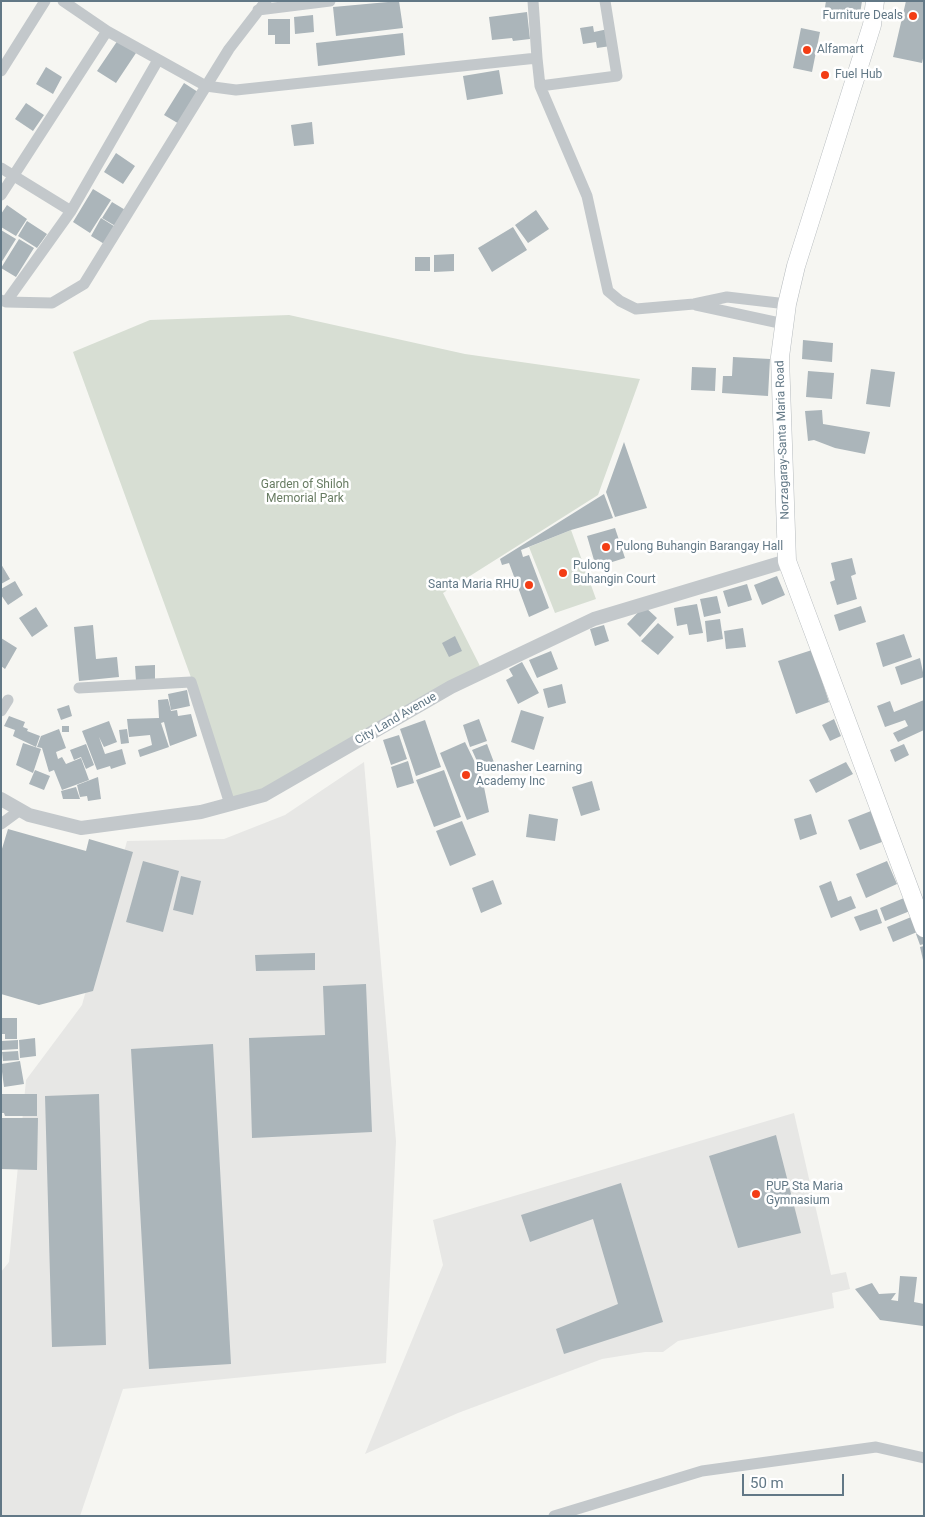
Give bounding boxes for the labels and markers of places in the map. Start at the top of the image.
place label: Furniture Deals [823,9,903,23]
marker: Furniture Deals [907,10,919,22]
place label: Alfamart [817,43,864,57]
marker: Alfamart [801,44,813,56]
place label: Fuel Hub [835,68,882,82]
marker: Fuel Hub [819,69,831,81]
place label: Pulong Buhangin Barangay Hall [616,540,783,554]
marker: Pulong Buhangin Barangay Hall [600,541,612,553]
place label: Pulong Buhangin Court [573,559,656,587]
marker: Pulong Buhangin Court [557,567,569,579]
place label: Santa Maria RHU [428,578,519,592]
marker: Santa Maria RHU [523,579,535,591]
place label: Buenasher Learning Academy Inc [476,761,582,789]
marker: Buenasher Learning Academy Inc [460,769,472,781]
place label: PUP Sta Maria Gymnasium [766,1180,843,1208]
marker: PUP Sta Maria Gymnasium [750,1188,762,1200]

